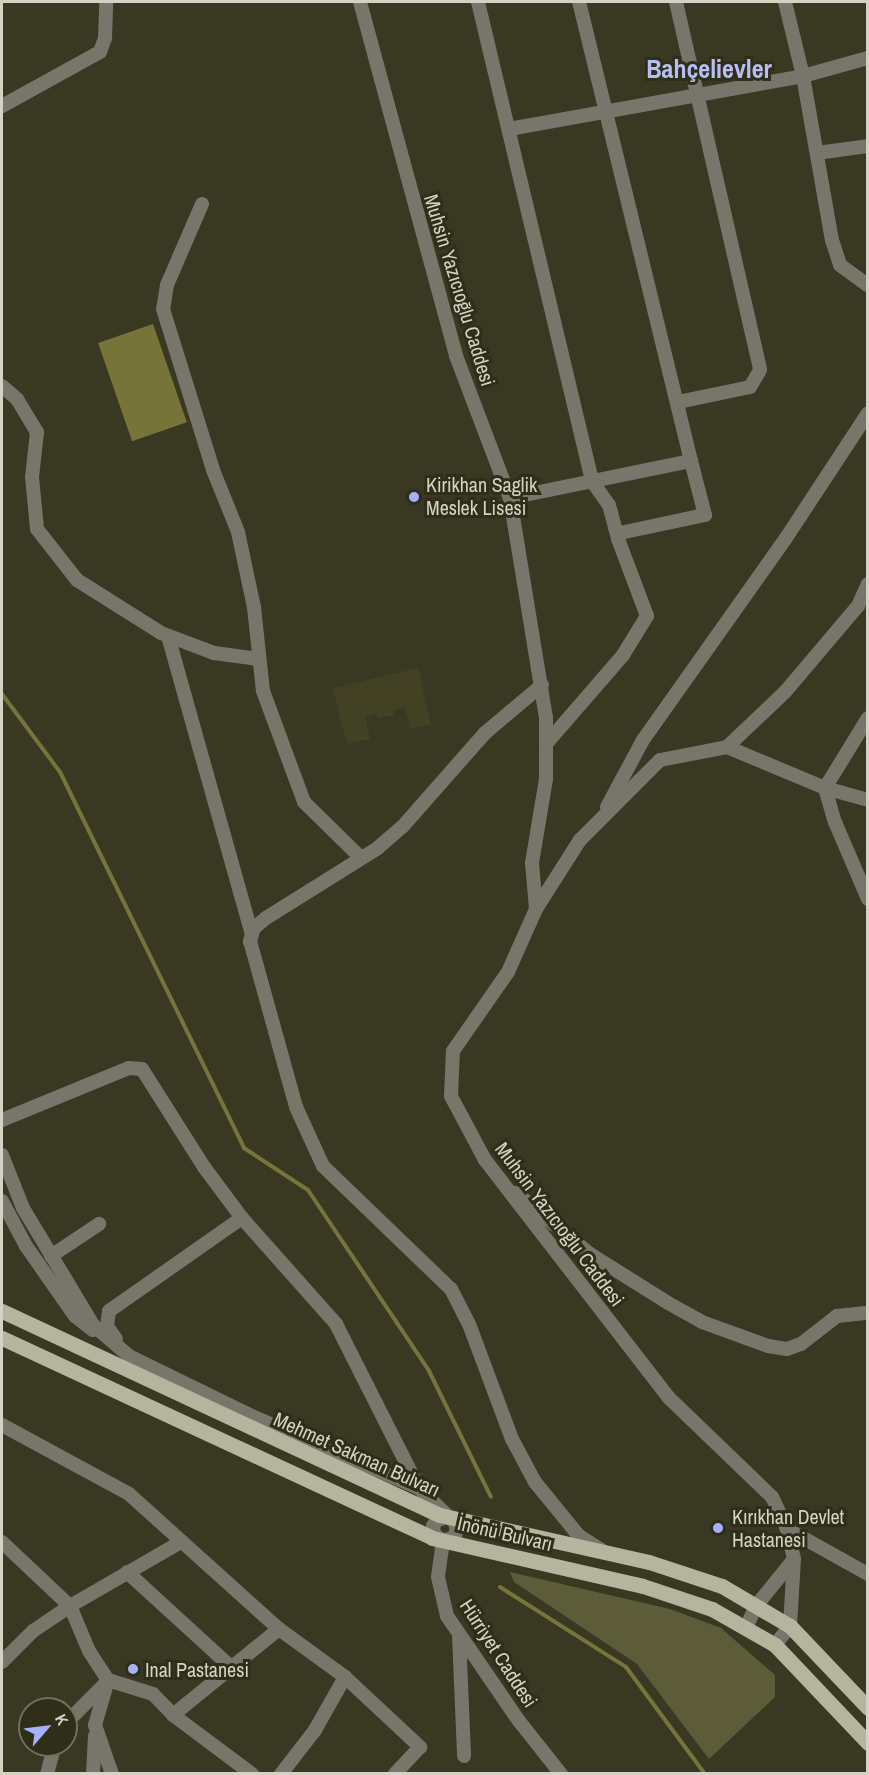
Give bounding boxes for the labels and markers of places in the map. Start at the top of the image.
place label: Kirikhan Saglik Meslek Lisesi [426,473,537,520]
marker: Kirikhan Saglik Meslek Lisesi [407,490,421,504]
place label: Kırıkhan Devlet Hastanesi [732,1504,844,1551]
marker: Kırıkhan Devlet Hastanesi [709,1519,727,1537]
place label: Inal Pastanesi [145,1657,249,1681]
marker: Inal Pastanesi [126,1662,140,1676]

